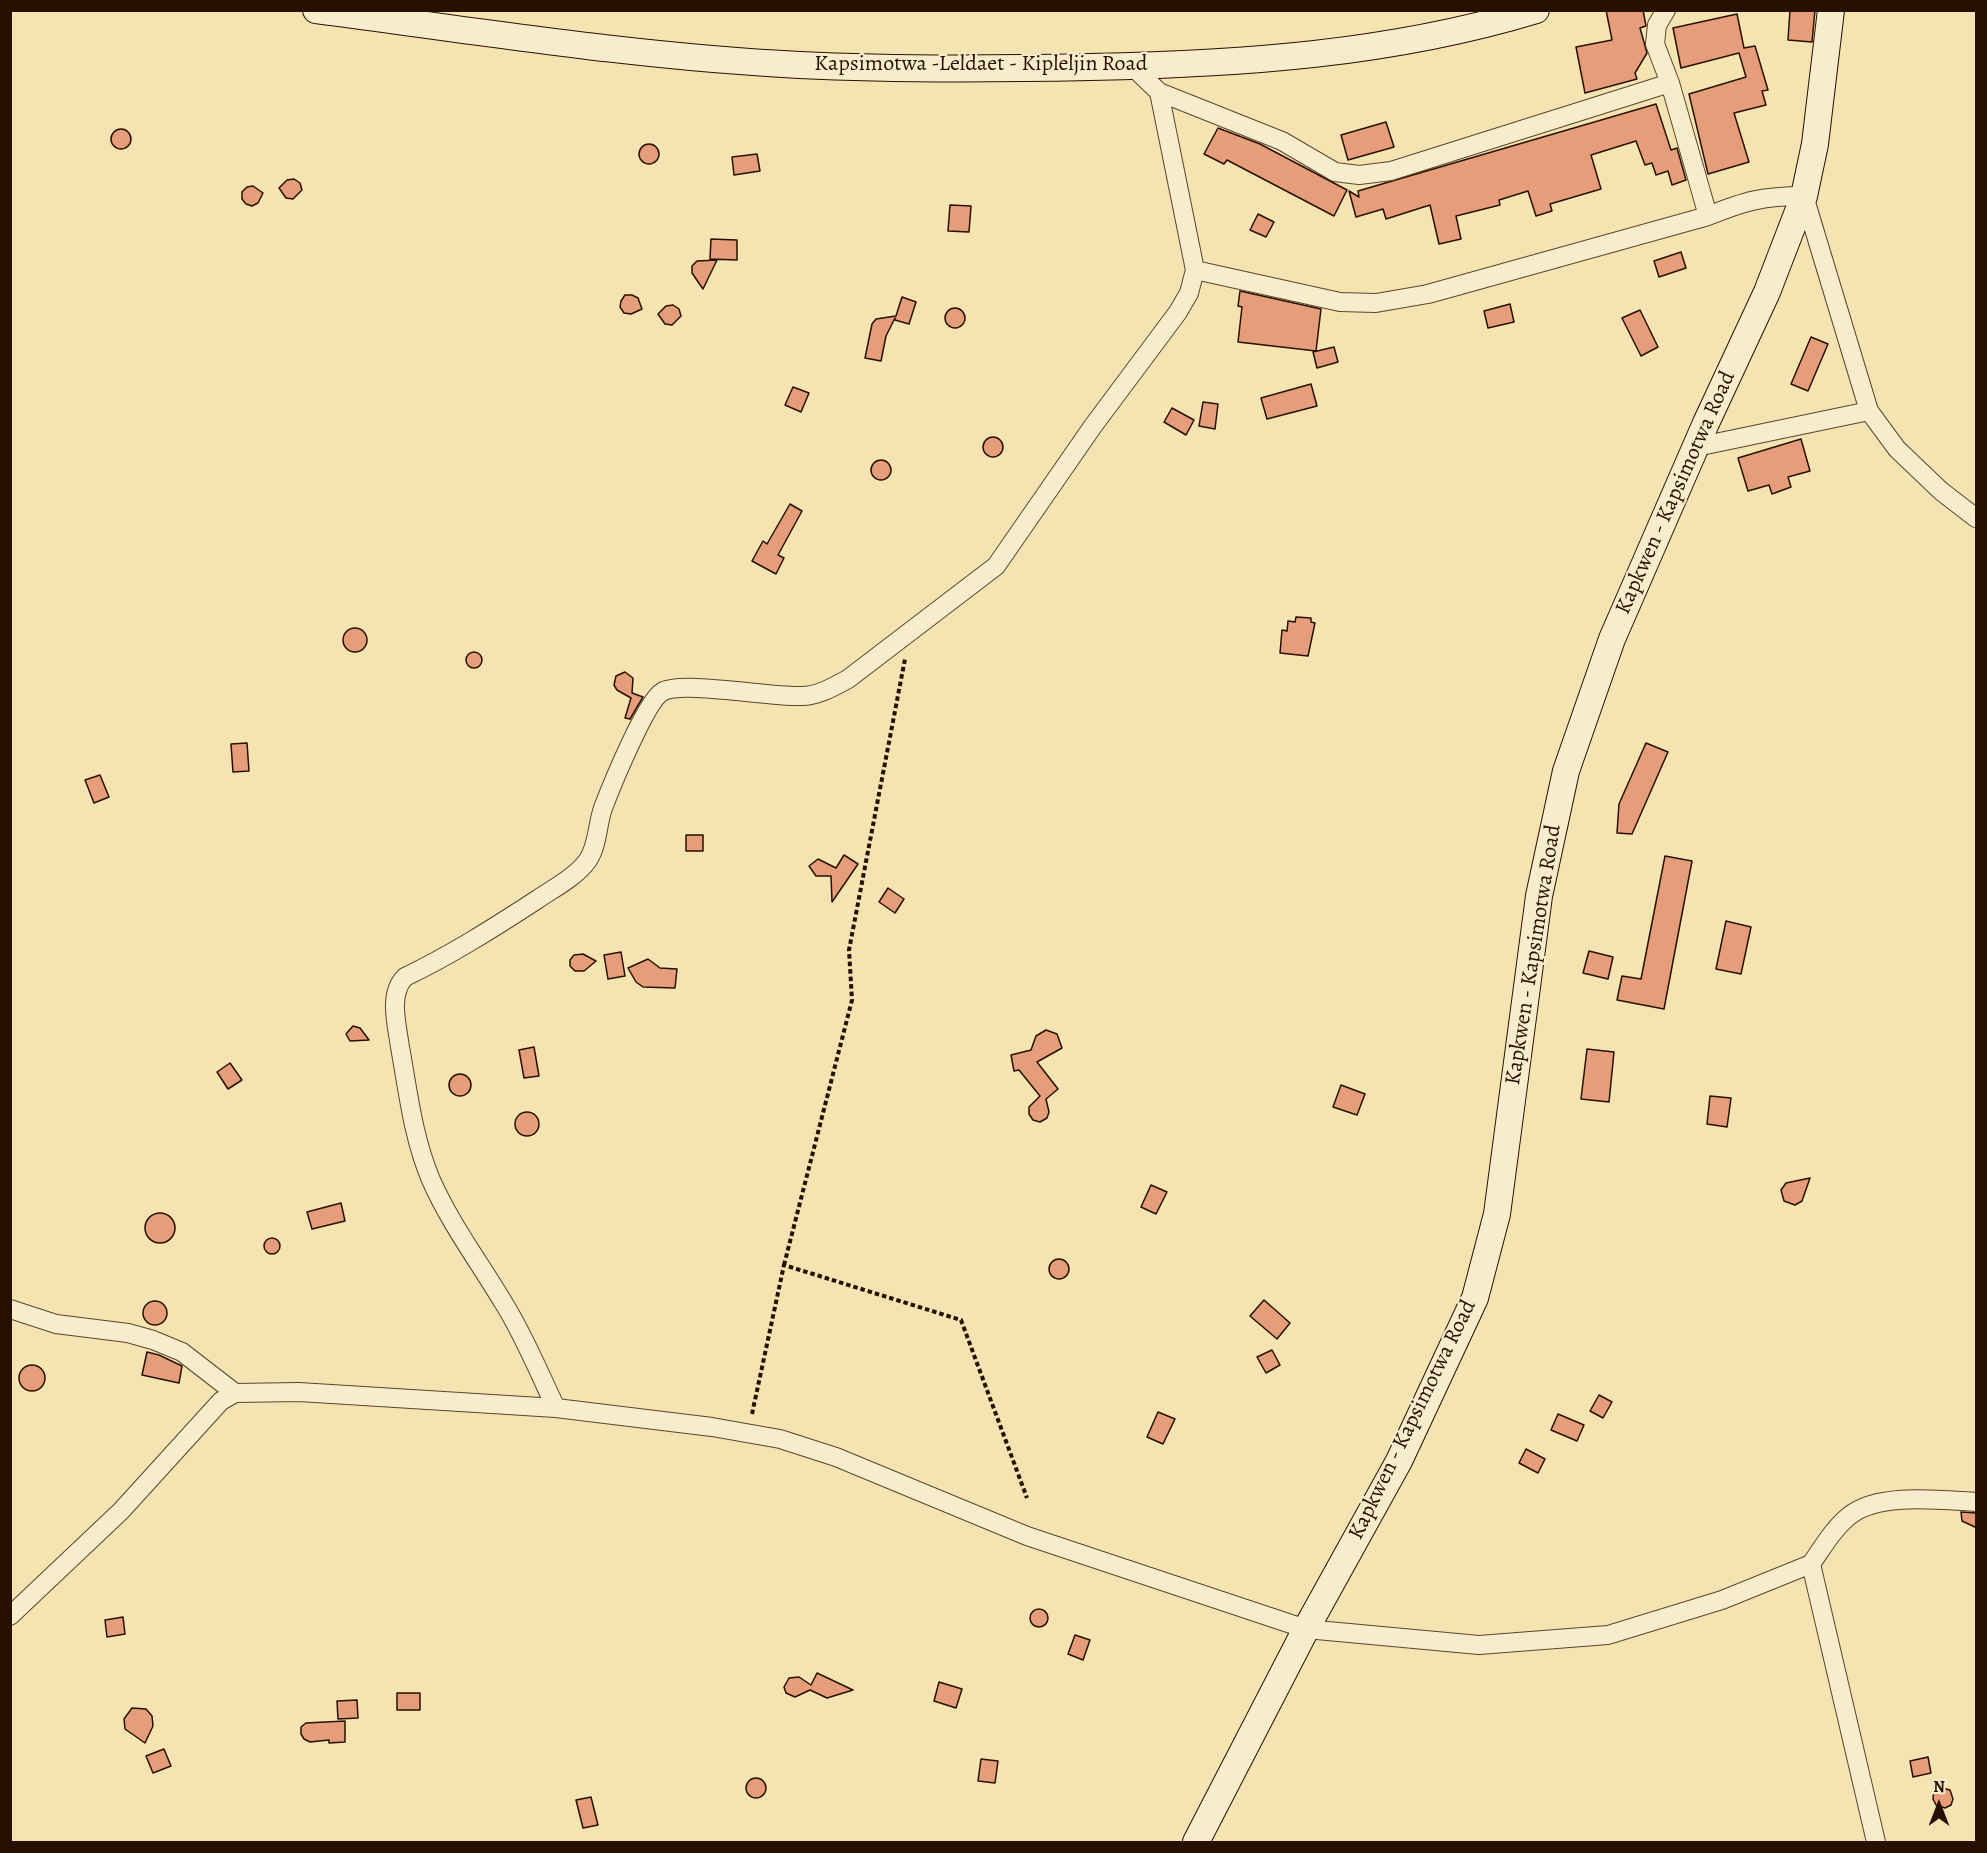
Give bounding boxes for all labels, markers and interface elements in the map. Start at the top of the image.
street label: Kapsimotwa -Leldaet - Kipleljin Road [814,52,1148,78]
street label: Kapkwen - Kapsimotwa Road [1610,367,1742,619]
street label: Kapkwen - Kapsimotwa Road [1500,823,1568,1087]
street label: Kapkwen - Kapsimotwa Road [1343,1296,1483,1544]
north arrow [1909,1775,1969,1835]
text: N [1933,1776,1945,1798]

